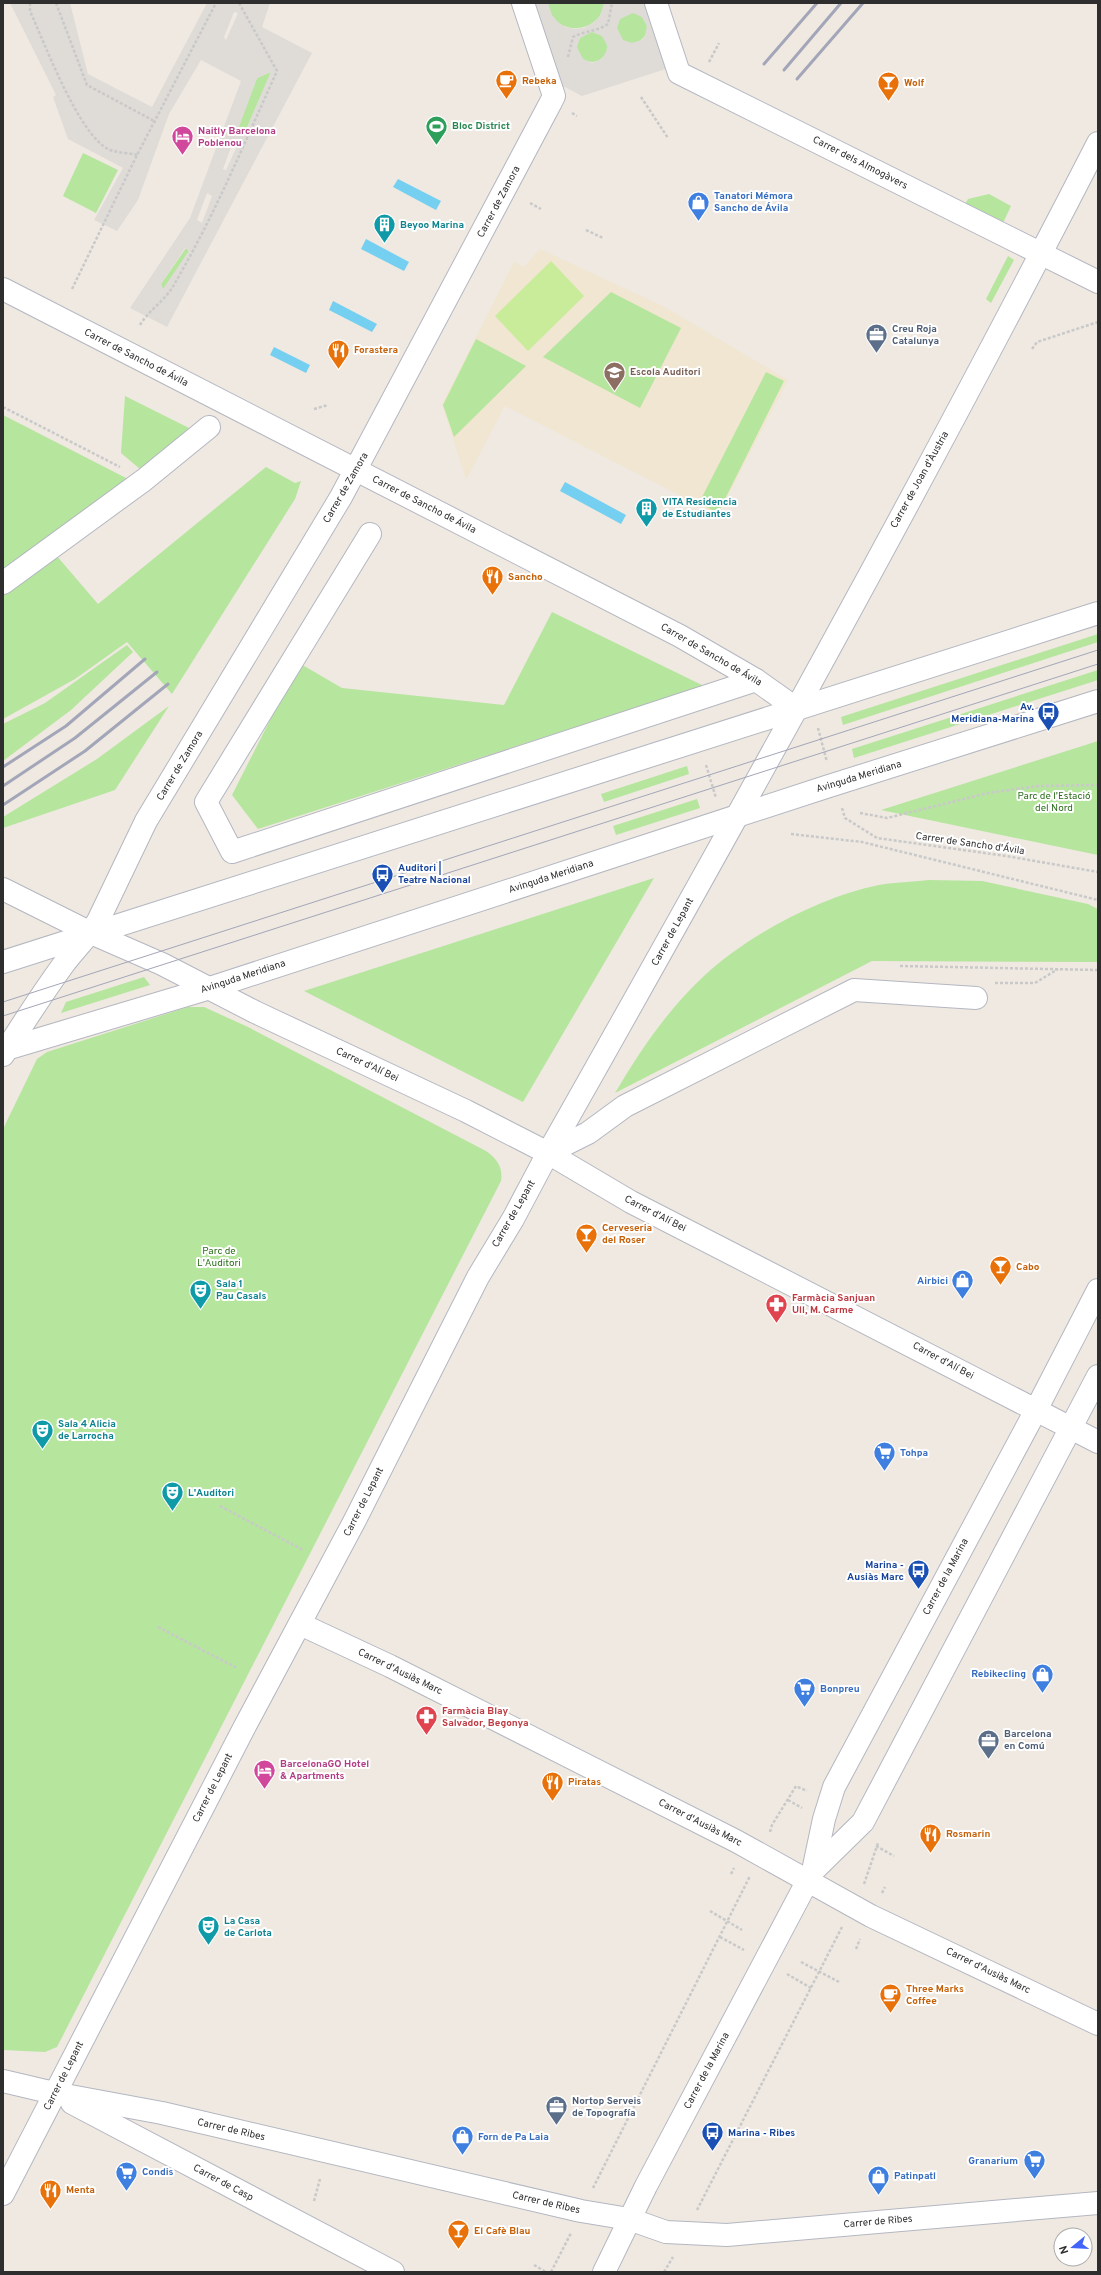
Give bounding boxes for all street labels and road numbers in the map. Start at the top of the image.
street label: Carrer dels Almogàvers [810,133,910,193]
street label: Carrer de Zamora [475,164,523,240]
street label: Carrer de Sancho de Ávila [82,326,190,390]
street label: Carrer de Joan d'Àustria [888,429,952,531]
street label: Carrer de Zamora [321,450,371,526]
street label: Carrer de Sancho de Ávila [370,473,478,537]
street label: Carrer de Sancho de Ávila [658,621,764,689]
street label: Carrer de Zamora [154,729,206,803]
street label: Avinguda Meridiana [815,758,903,796]
street label: Carrer de Sancho d'Ávila [915,830,1025,858]
street label: Avinguda Meridiana [507,857,595,897]
street label: Carrer de Lepant [649,895,697,968]
street label: Avinguda Meridiana [199,957,287,997]
street label: Carrer d'Alí Bei [334,1045,400,1085]
street label: Carrer de Lepant [489,1178,539,1250]
street label: Carrer d'Alí Bei [622,1193,688,1235]
street label: Carrer d'Alí Bei [910,1339,976,1383]
street label: Carrer de Lepant [341,1465,387,1539]
street label: Carrer de la Marina [920,1536,972,1618]
street label: Carrer d'Ausiàs Marc [356,1646,444,1698]
street label: Carrer de Lepant [190,1751,236,1825]
street label: Carrer d'Ausiàs Marc [656,1796,744,1850]
street label: Carrer d'Ausiàs Marc [944,1945,1032,1997]
street label: Carrer de la Marina [681,2030,733,2112]
street label: Carrer de Lepant [41,2039,87,2113]
street label: Carrer de Ribes [196,2116,267,2144]
street label: Carrer de Casp [191,2162,256,2205]
street label: Carrer de Ribes [511,2189,582,2217]
street label: Carrer de Ribes [843,2212,913,2231]

